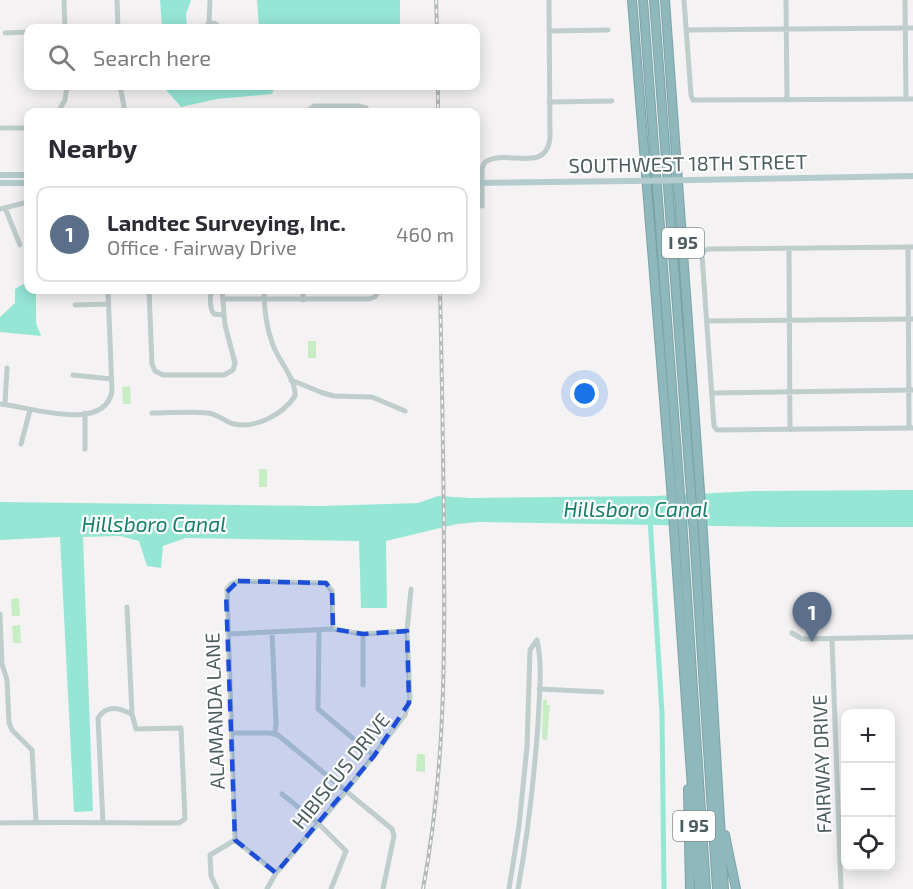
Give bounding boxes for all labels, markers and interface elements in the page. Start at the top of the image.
search box [24,24,480,90]
icon: search [45,41,78,74]
text: Search here [93,44,211,70]
text: Nearby [48,132,137,163]
street label: SOUTHWEST 18TH STREET [568,149,808,177]
text: Landtec Surveying, Inc. [107,209,346,235]
text: 1 [65,222,74,246]
text: 460 m [396,222,454,246]
road number: I 95 [662,228,704,258]
text: Office · Fairway Drive [107,235,297,259]
your location [570,379,599,408]
water label: Hillsboro Canal [564,496,708,521]
water label: Hillsboro Canal [82,511,226,536]
pin: 1 [792,592,832,642]
street label: ALAMANDA LANE [199,632,229,790]
street label: FAIRWAY DRIVE [807,694,835,834]
street label: HIBISCUS DRIVE [286,708,394,833]
map controls [841,709,895,871]
button: + [841,709,895,763]
button: − [841,763,895,817]
road number: I 95 [673,811,715,841]
button: locate [841,817,895,871]

